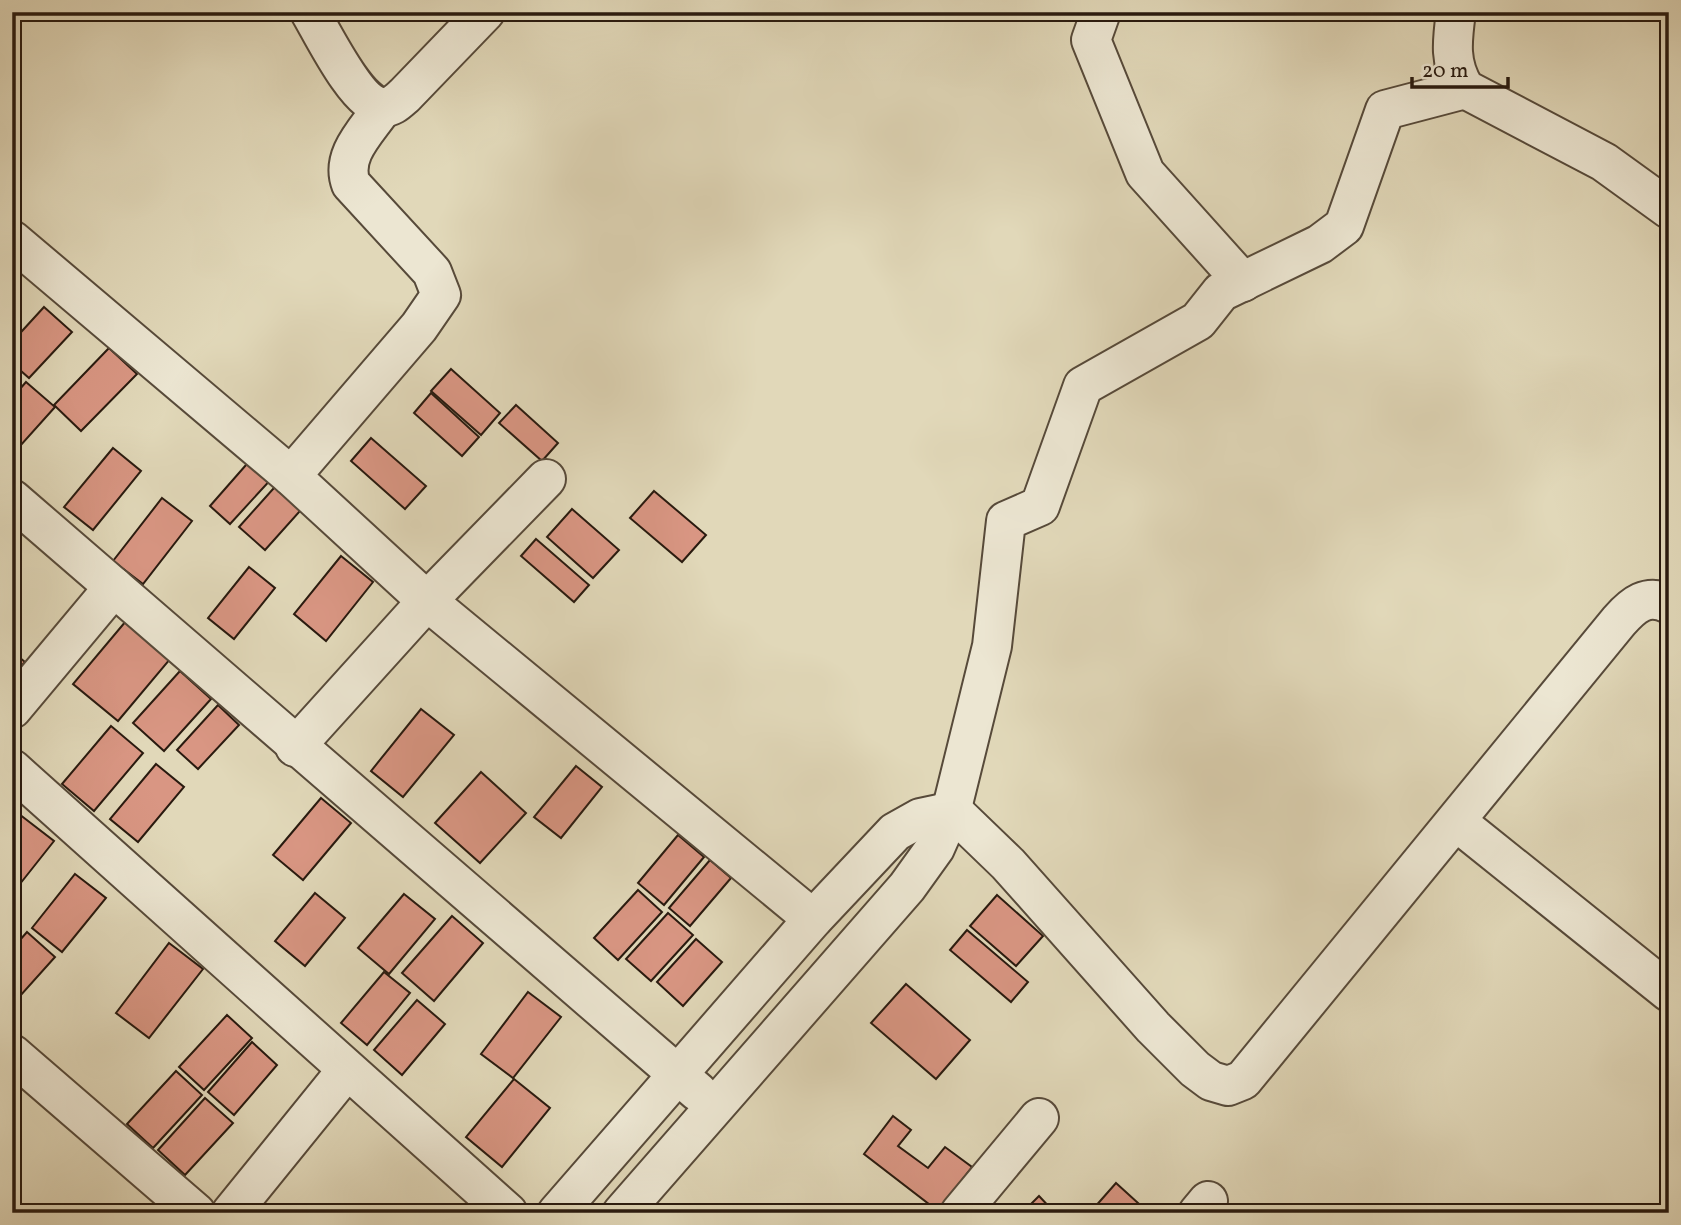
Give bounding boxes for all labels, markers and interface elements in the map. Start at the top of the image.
scale bar [1412,46,1508,90]
text: 20 m [1422,57,1468,86]

